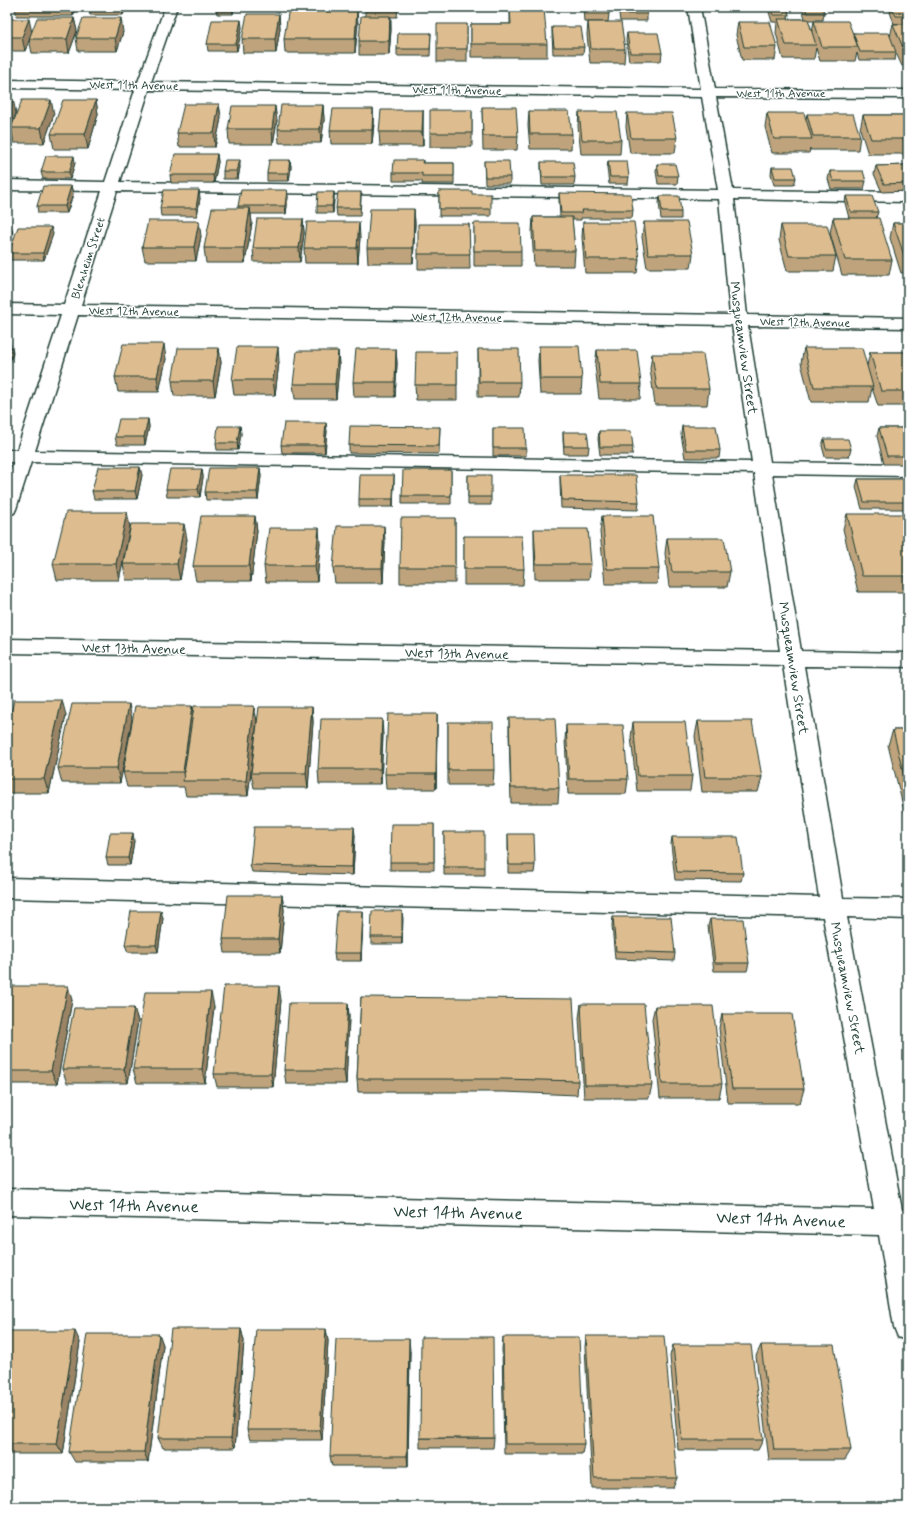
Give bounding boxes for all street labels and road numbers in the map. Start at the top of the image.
street label: West 11th Avenue [89,77,179,95]
street label: West 11th Avenue [412,82,502,100]
street label: West 11th Avenue [736,86,826,102]
street label: Blenheim Street [68,215,110,301]
street label: Musqueamview Street [725,280,761,417]
street label: West 12th Avenue [89,303,179,321]
street label: West 12th Avenue [412,309,502,327]
street label: West 12th Avenue [760,314,850,332]
street label: Musqueamview Street [774,600,813,737]
street label: West 13th Avenue [82,639,186,659]
street label: West 13th Avenue [405,644,509,664]
street label: Musqueamview Street [825,920,869,1057]
street label: West 14th Avenue [69,1194,199,1218]
street label: West 14th Avenue [393,1201,523,1225]
street label: West 14th Avenue [716,1207,846,1233]

